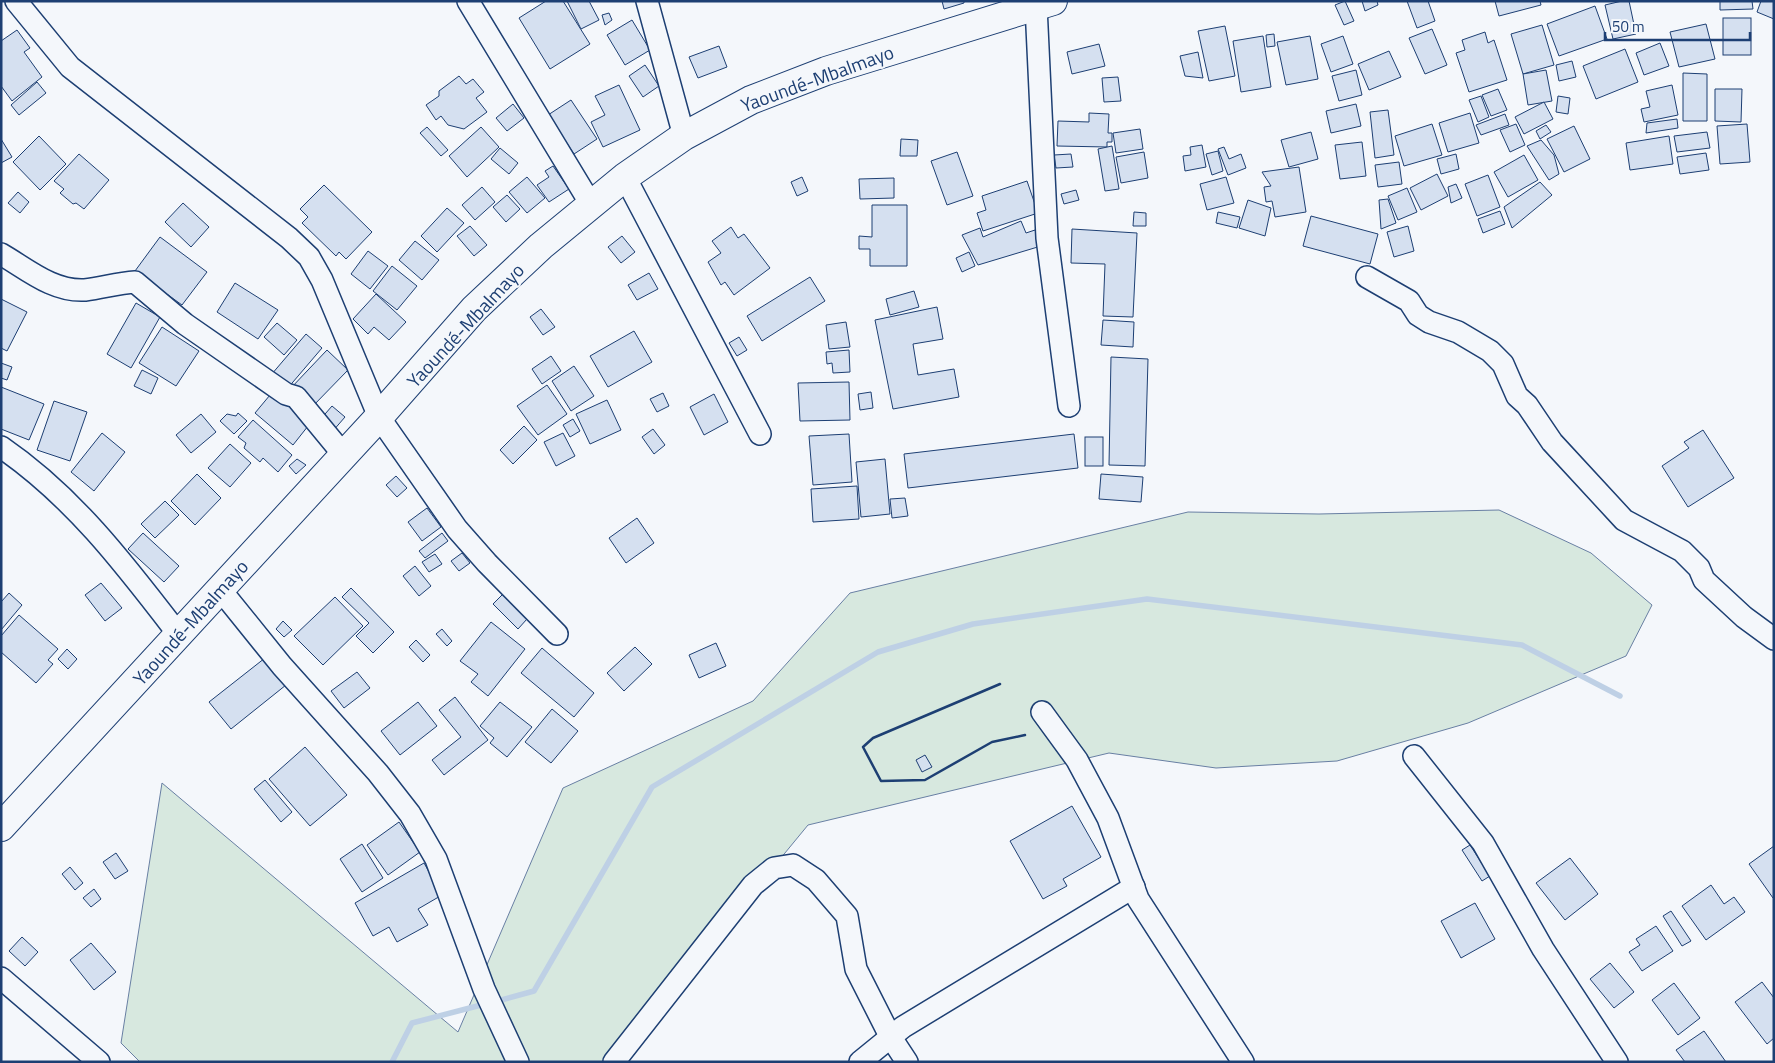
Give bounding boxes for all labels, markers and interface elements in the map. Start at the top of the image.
scale bar [1605,10,1750,42]
text: 50 m [1612,15,1645,38]
street label: Yaoundé-Mbalmayo [736,37,898,119]
street label: Yaoundé-Mbalmayo [399,256,531,394]
street label: Yaoundé-Mbalmayo [125,552,255,692]

